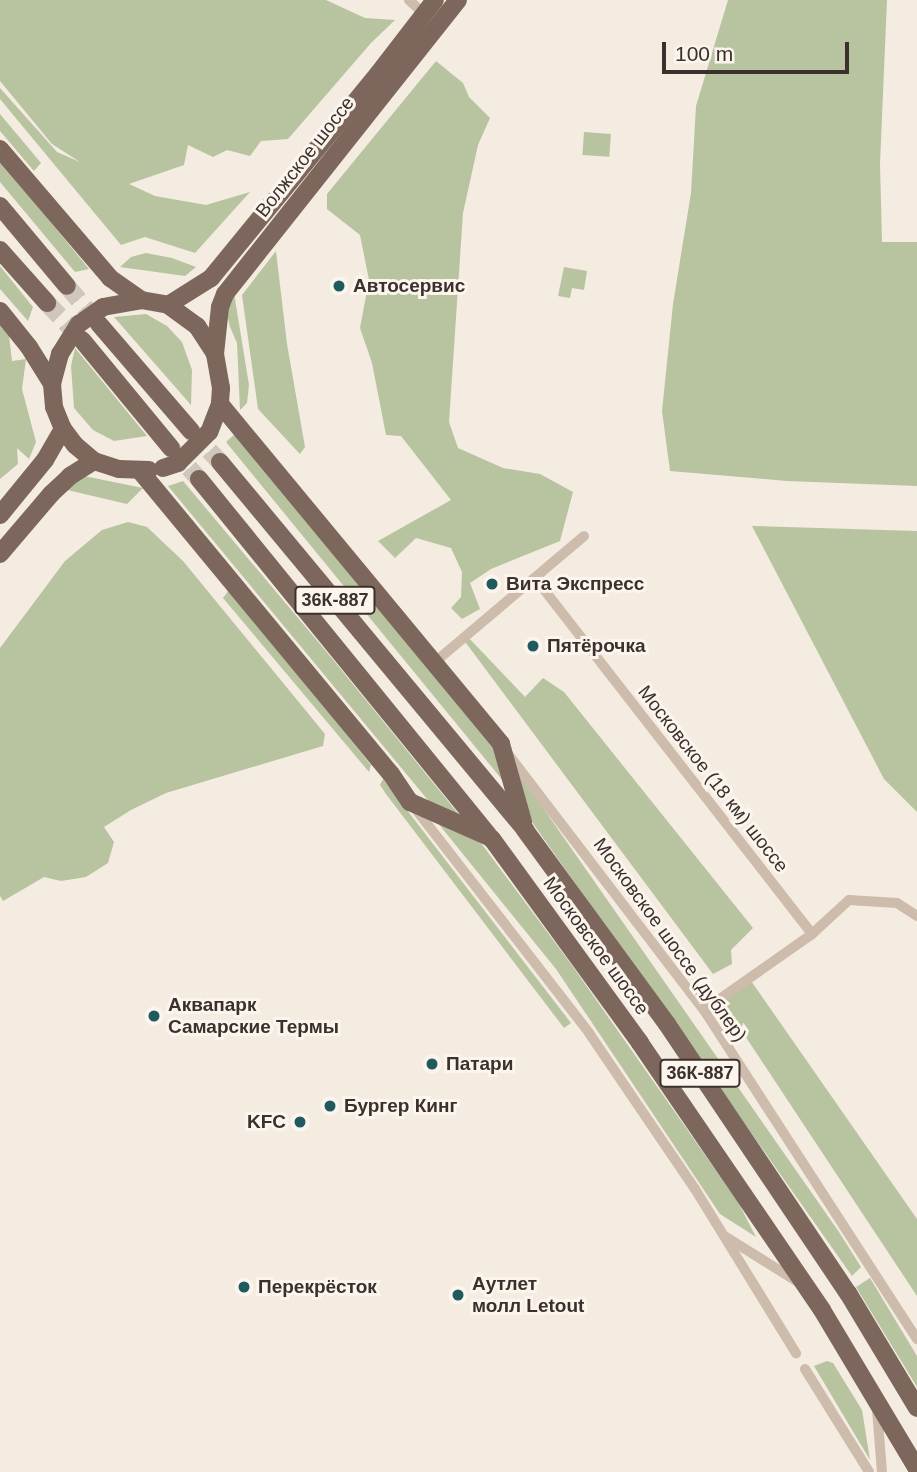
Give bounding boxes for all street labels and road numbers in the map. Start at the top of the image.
street label: Волжское шоссе [251,92,359,222]
road number: 36К-887 [293,586,377,614]
street label: Московское (18 км) шоссе [633,681,793,877]
street label: Московское шоссе (дублер) [589,834,751,1046]
street label: Московское шоссе [538,873,654,1019]
road number: 36К-887 [658,1058,742,1088]

